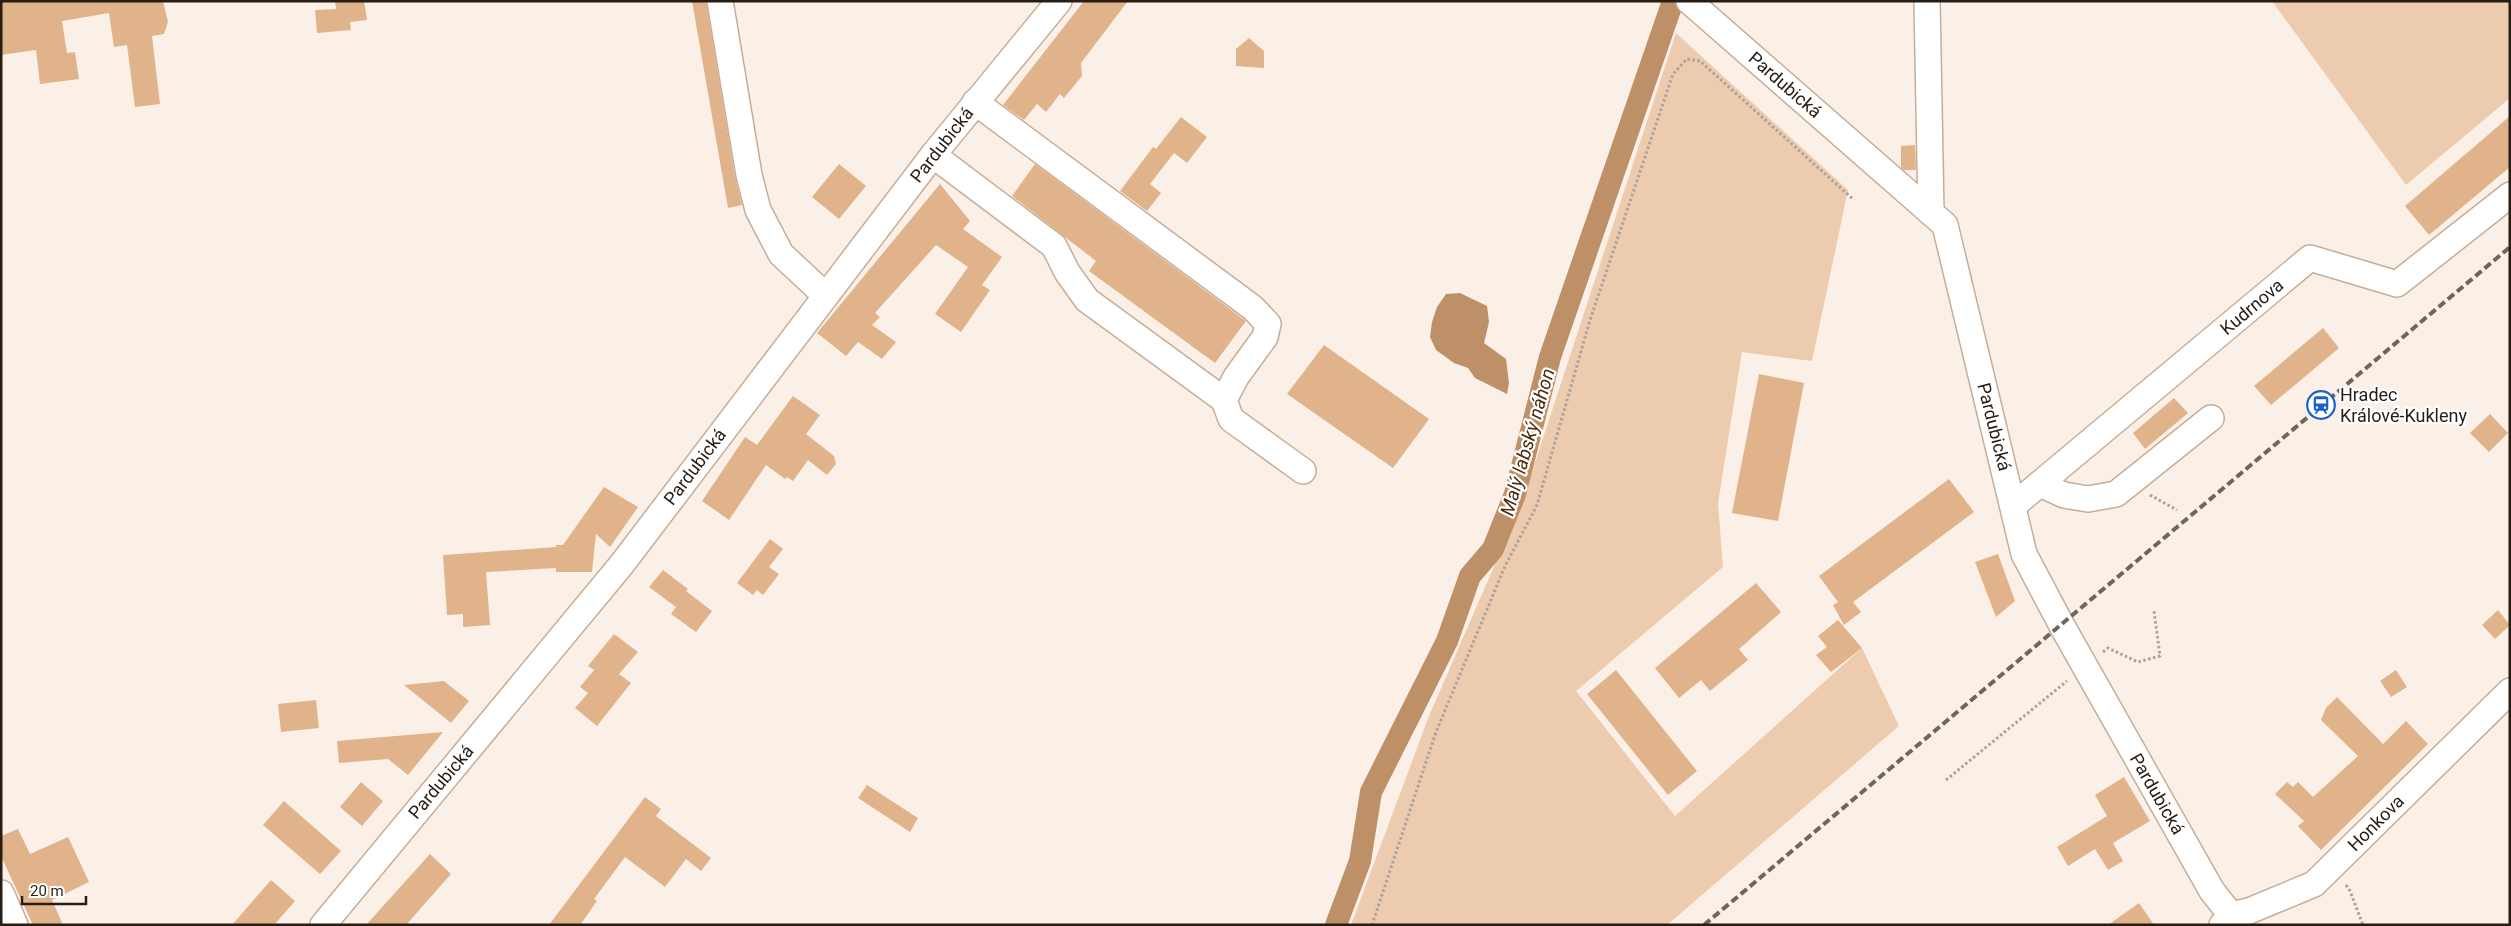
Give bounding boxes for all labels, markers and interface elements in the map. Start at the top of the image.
street label: Pardubická [1745,47,1826,122]
street label: Pardubická [906,103,978,187]
street label: Kudrnova [2216,274,2287,339]
water label: Malý labský náhon [1495,366,1560,518]
street label: Pardubická [1973,381,2016,473]
place label: Hradec Králové-Kukleny [2340,384,2467,426]
station icon: Hradec Králové-Kukleny [2306,390,2336,420]
street label: Pardubická [659,424,730,509]
street label: Pardubická [404,740,478,823]
street label: Pardubická [2126,750,2189,838]
street label: Honkova [2343,790,2408,855]
scale bar [22,874,86,906]
text: 20 m [30,882,64,900]

